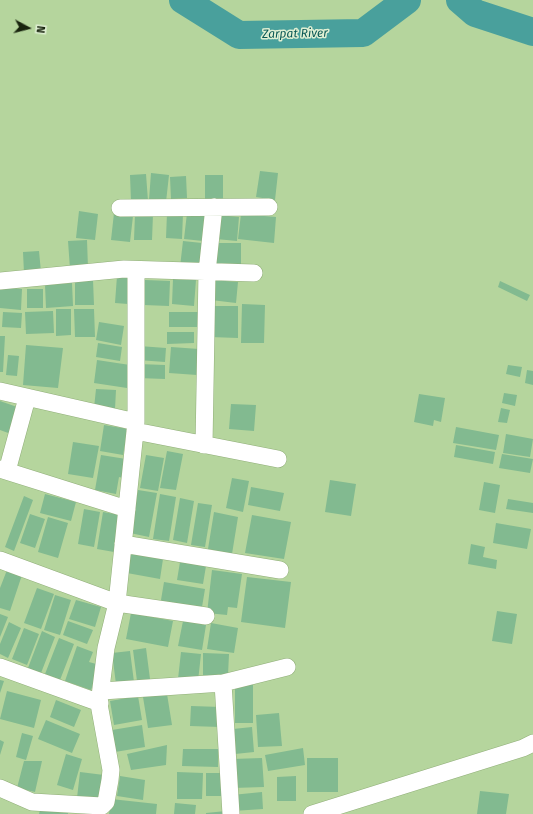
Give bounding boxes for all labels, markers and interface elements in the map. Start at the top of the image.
north arrow [8,8,48,48]
text: N [34,25,47,34]
water label: Zarpat River [262,26,328,42]

